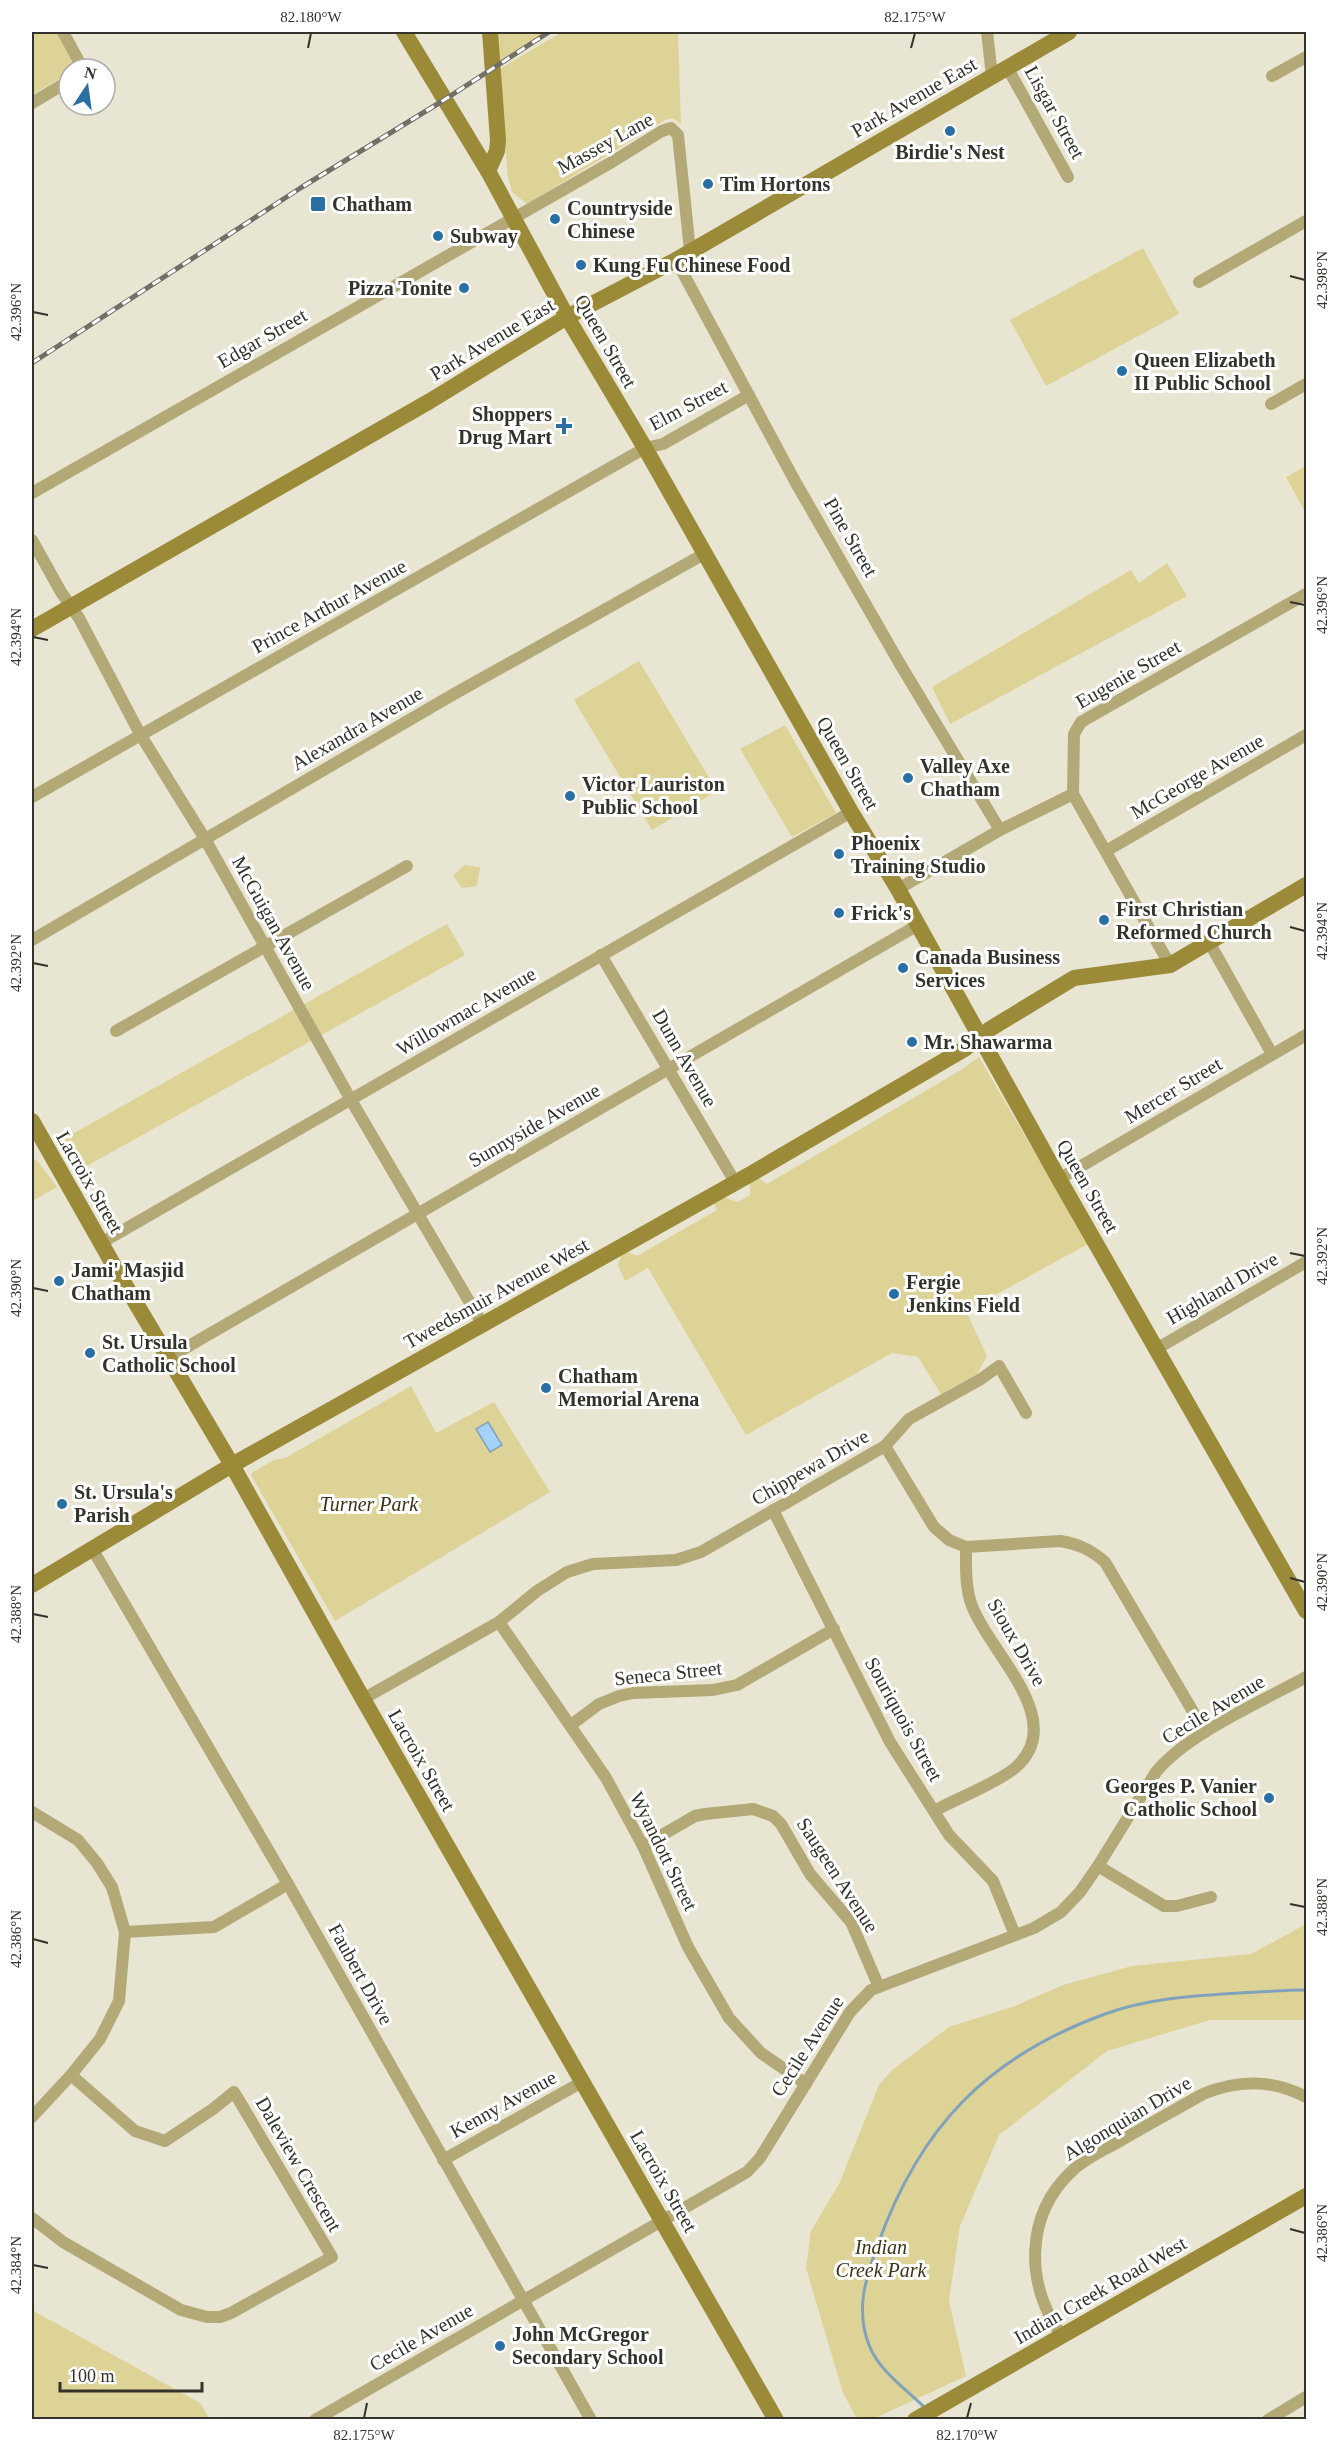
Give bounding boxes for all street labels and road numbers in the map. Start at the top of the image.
street label: Park Avenue East [848,52,981,142]
street label: Lisgar Street [1020,62,1090,163]
street label: Massey Lane [553,108,657,179]
street label: Queen Street [571,291,642,392]
street label: Park Avenue East [426,293,558,385]
street label: Edgar Street [213,303,311,373]
street label: Elm Street [645,375,731,435]
street label: Pine Street [820,494,883,581]
street label: Prince Arthur Avenue [248,554,410,658]
street label: Eugenie Street [1072,635,1185,714]
street label: Alexandra Avenue [287,681,427,775]
street label: Queen Street [813,713,884,814]
street label: McGeorge Avenue [1127,729,1268,824]
street label: McGuigan Avenue [227,852,320,995]
street label: Willowmac Avenue [392,962,540,1060]
street label: Dunn Avenue [648,1005,722,1111]
street label: Mercer Street [1120,1052,1226,1128]
street label: Sunnyside Avenue [464,1078,604,1172]
street label: Lacroix Street [52,1127,128,1237]
street label: Queen Street [1053,1136,1124,1237]
street label: Tweedsmuir Avenue West [400,1233,592,1353]
street label: Highland Drive [1162,1247,1282,1330]
street label: Chippewa Drive [747,1425,873,1510]
street label: Sioux Drive [983,1594,1051,1690]
street label: Souriquois Street [860,1653,947,1786]
street label: Seneca Street [613,1656,723,1690]
street label: Cecile Avenue [1158,1670,1268,1748]
street label: Lacroix Street [384,1705,460,1815]
street label: Wyandott Street [625,1788,702,1915]
street label: Saugeen Avenue [792,1813,883,1937]
street label: Faubert Drive [324,1920,398,2028]
street label: Cecile Avenue [766,1991,848,2101]
street label: Kenny Avenue [446,2066,560,2143]
street label: Algonquian Drive [1059,2071,1195,2166]
street label: Daleview Crescent [252,2093,347,2236]
street label: Lacroix Street [626,2126,702,2236]
street label: Indian Creek Road West [1010,2231,1190,2348]
street label: Cecile Avenue [365,2298,477,2375]

